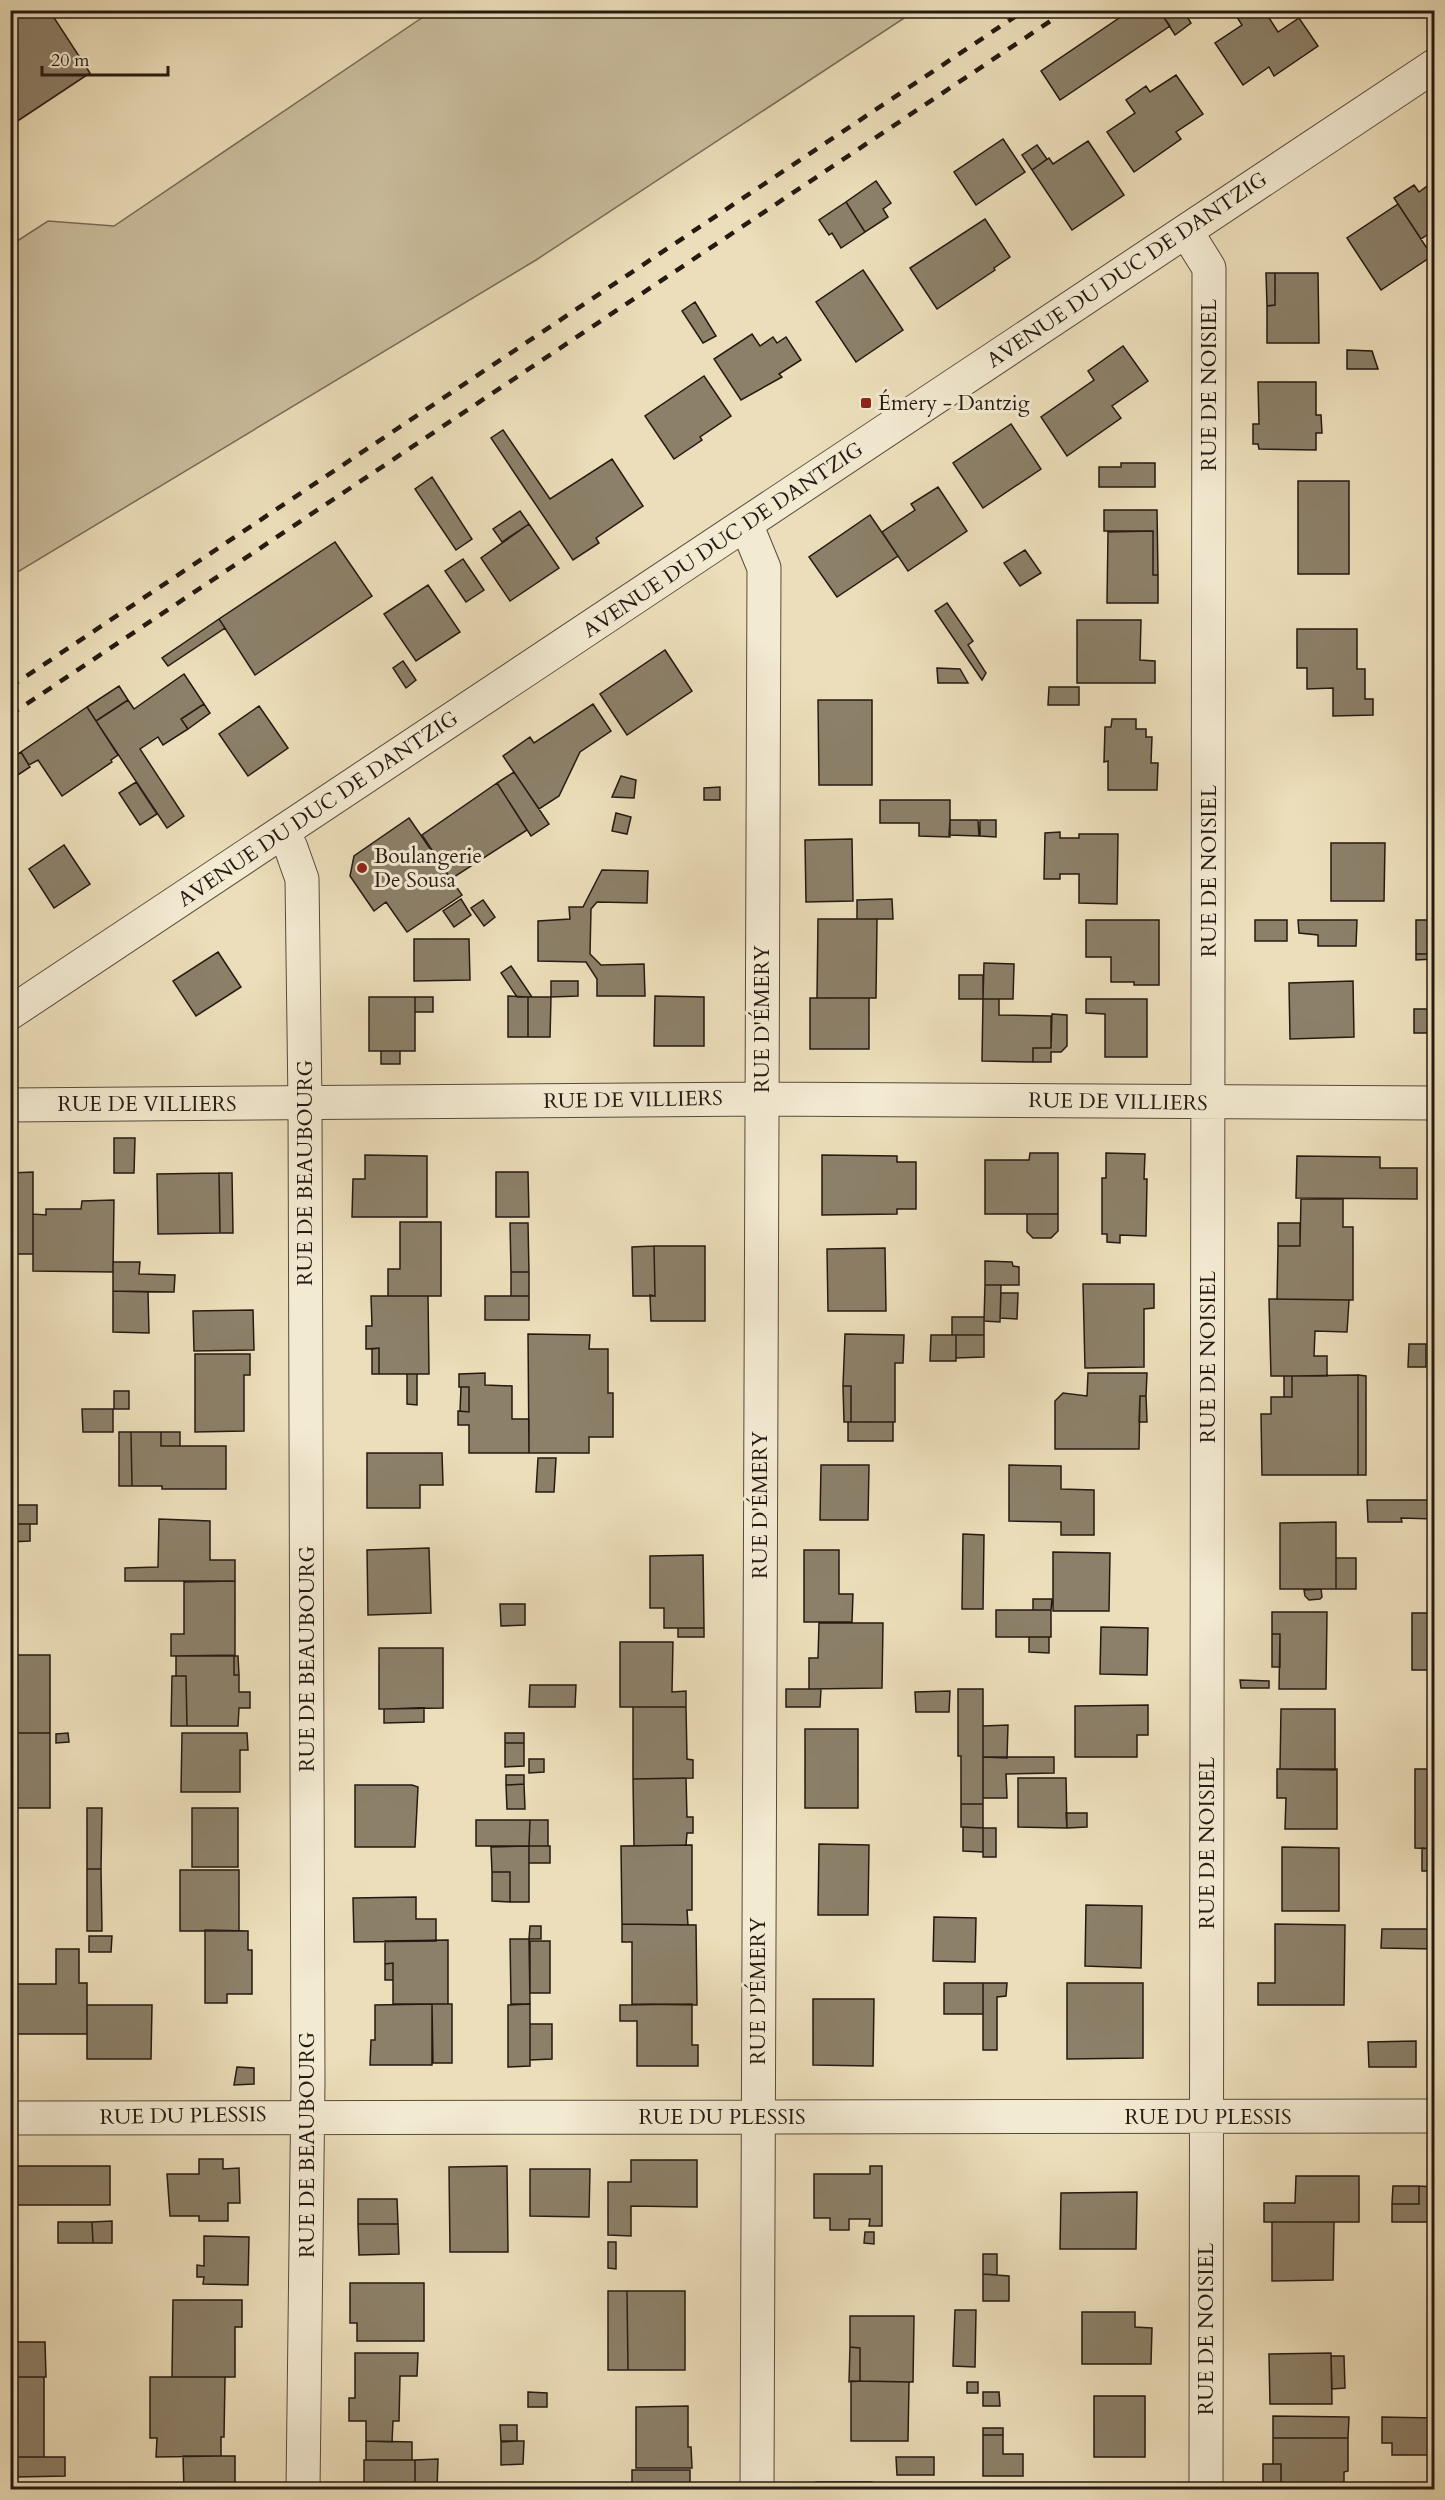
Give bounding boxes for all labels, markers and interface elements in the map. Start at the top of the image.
scale bar [42,39,168,77]
text: 20 m [51,48,90,73]
street label: AVENUE DU DUC DE DANTZIG [981,165,1273,375]
street label: RUE DE NOISIEL [1195,298,1224,471]
place label: Émery - Dantzig [878,389,1030,418]
marker: Émery - Dantzig [859,396,873,410]
street label: AVENUE DU DUC DE DANTZIG [577,435,869,645]
street label: AVENUE DU DUC DE DANTZIG [172,704,464,914]
street label: RUE DE NOISIEL [1195,784,1224,957]
place label: Boulangerie De Sousa [374,842,482,895]
marker: Boulangerie De Sousa [355,861,369,875]
street label: RUE D'ÉMERY [748,945,777,1093]
street label: RUE DE BEAUBOURG [291,1060,320,1286]
street label: RUE DE VILLIERS [543,1084,723,1116]
street label: RUE DE VILLIERS [1028,1086,1208,1118]
street label: RUE DE VILLIERS [57,1090,237,1119]
street label: RUE DE NOISIEL [1194,1270,1223,1443]
street label: RUE D'ÉMERY [746,1431,775,1579]
street label: RUE DE BEAUBOURG [293,1546,322,1772]
street label: RUE DE NOISIEL [1193,1756,1222,1929]
street label: RUE D'ÉMERY [744,1917,773,2065]
street label: RUE DE BEAUBOURG [293,2032,322,2258]
street label: RUE DU PLESSIS [99,2100,267,2132]
street label: RUE DU PLESSIS [639,2103,805,2132]
street label: RUE DU PLESSIS [1125,2103,1291,2132]
street label: RUE DE NOISIEL [1192,2242,1221,2415]

